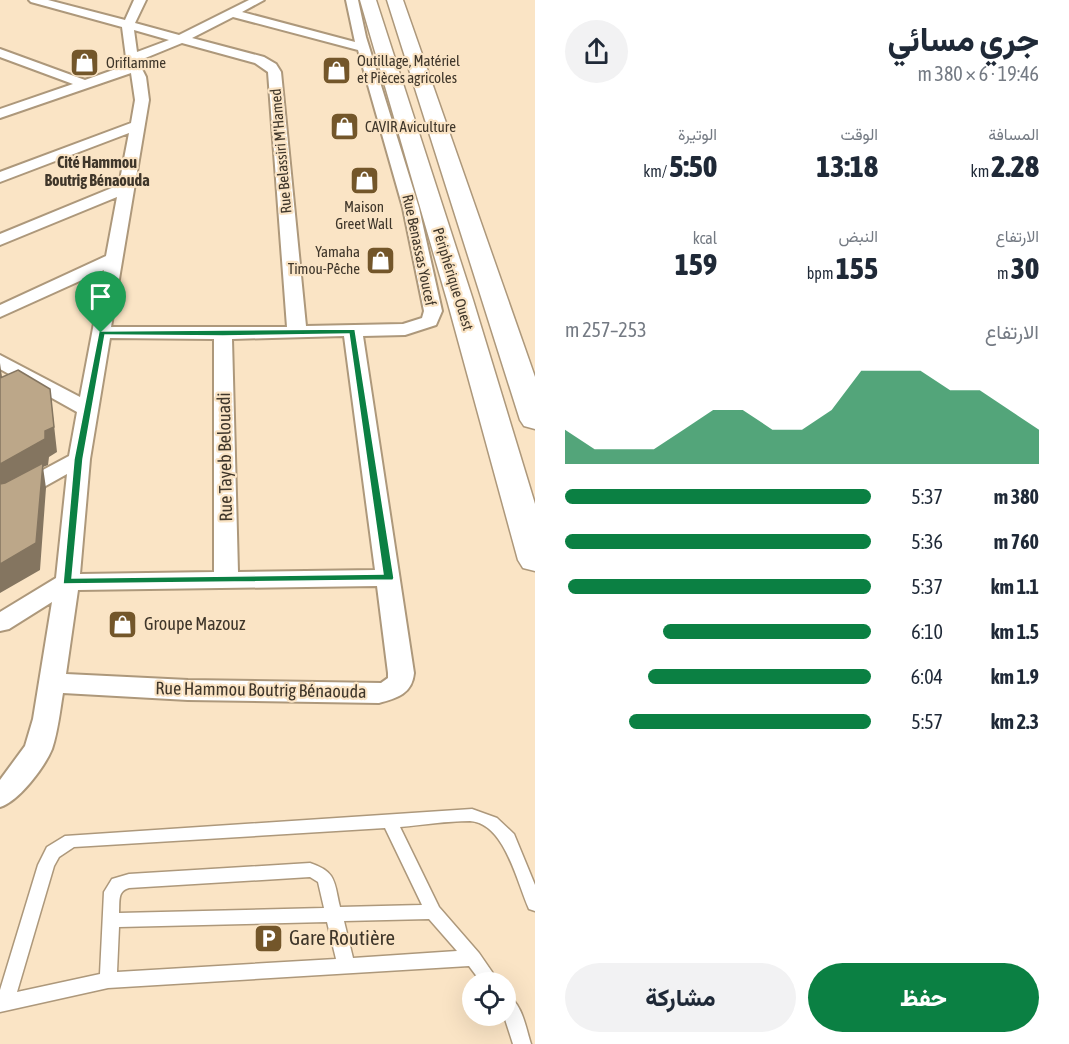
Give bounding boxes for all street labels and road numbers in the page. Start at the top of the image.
street label: Rue Belassiri M'Hamed [267,88,294,214]
street label: Rue Benassas Youcef [399,193,440,307]
street label: Périphérique Ouest [430,225,477,332]
street label: Rue Tayeb Belouadi [213,392,236,522]
street label: Rue Hammou Boutrig Bénaouda [155,677,367,702]

